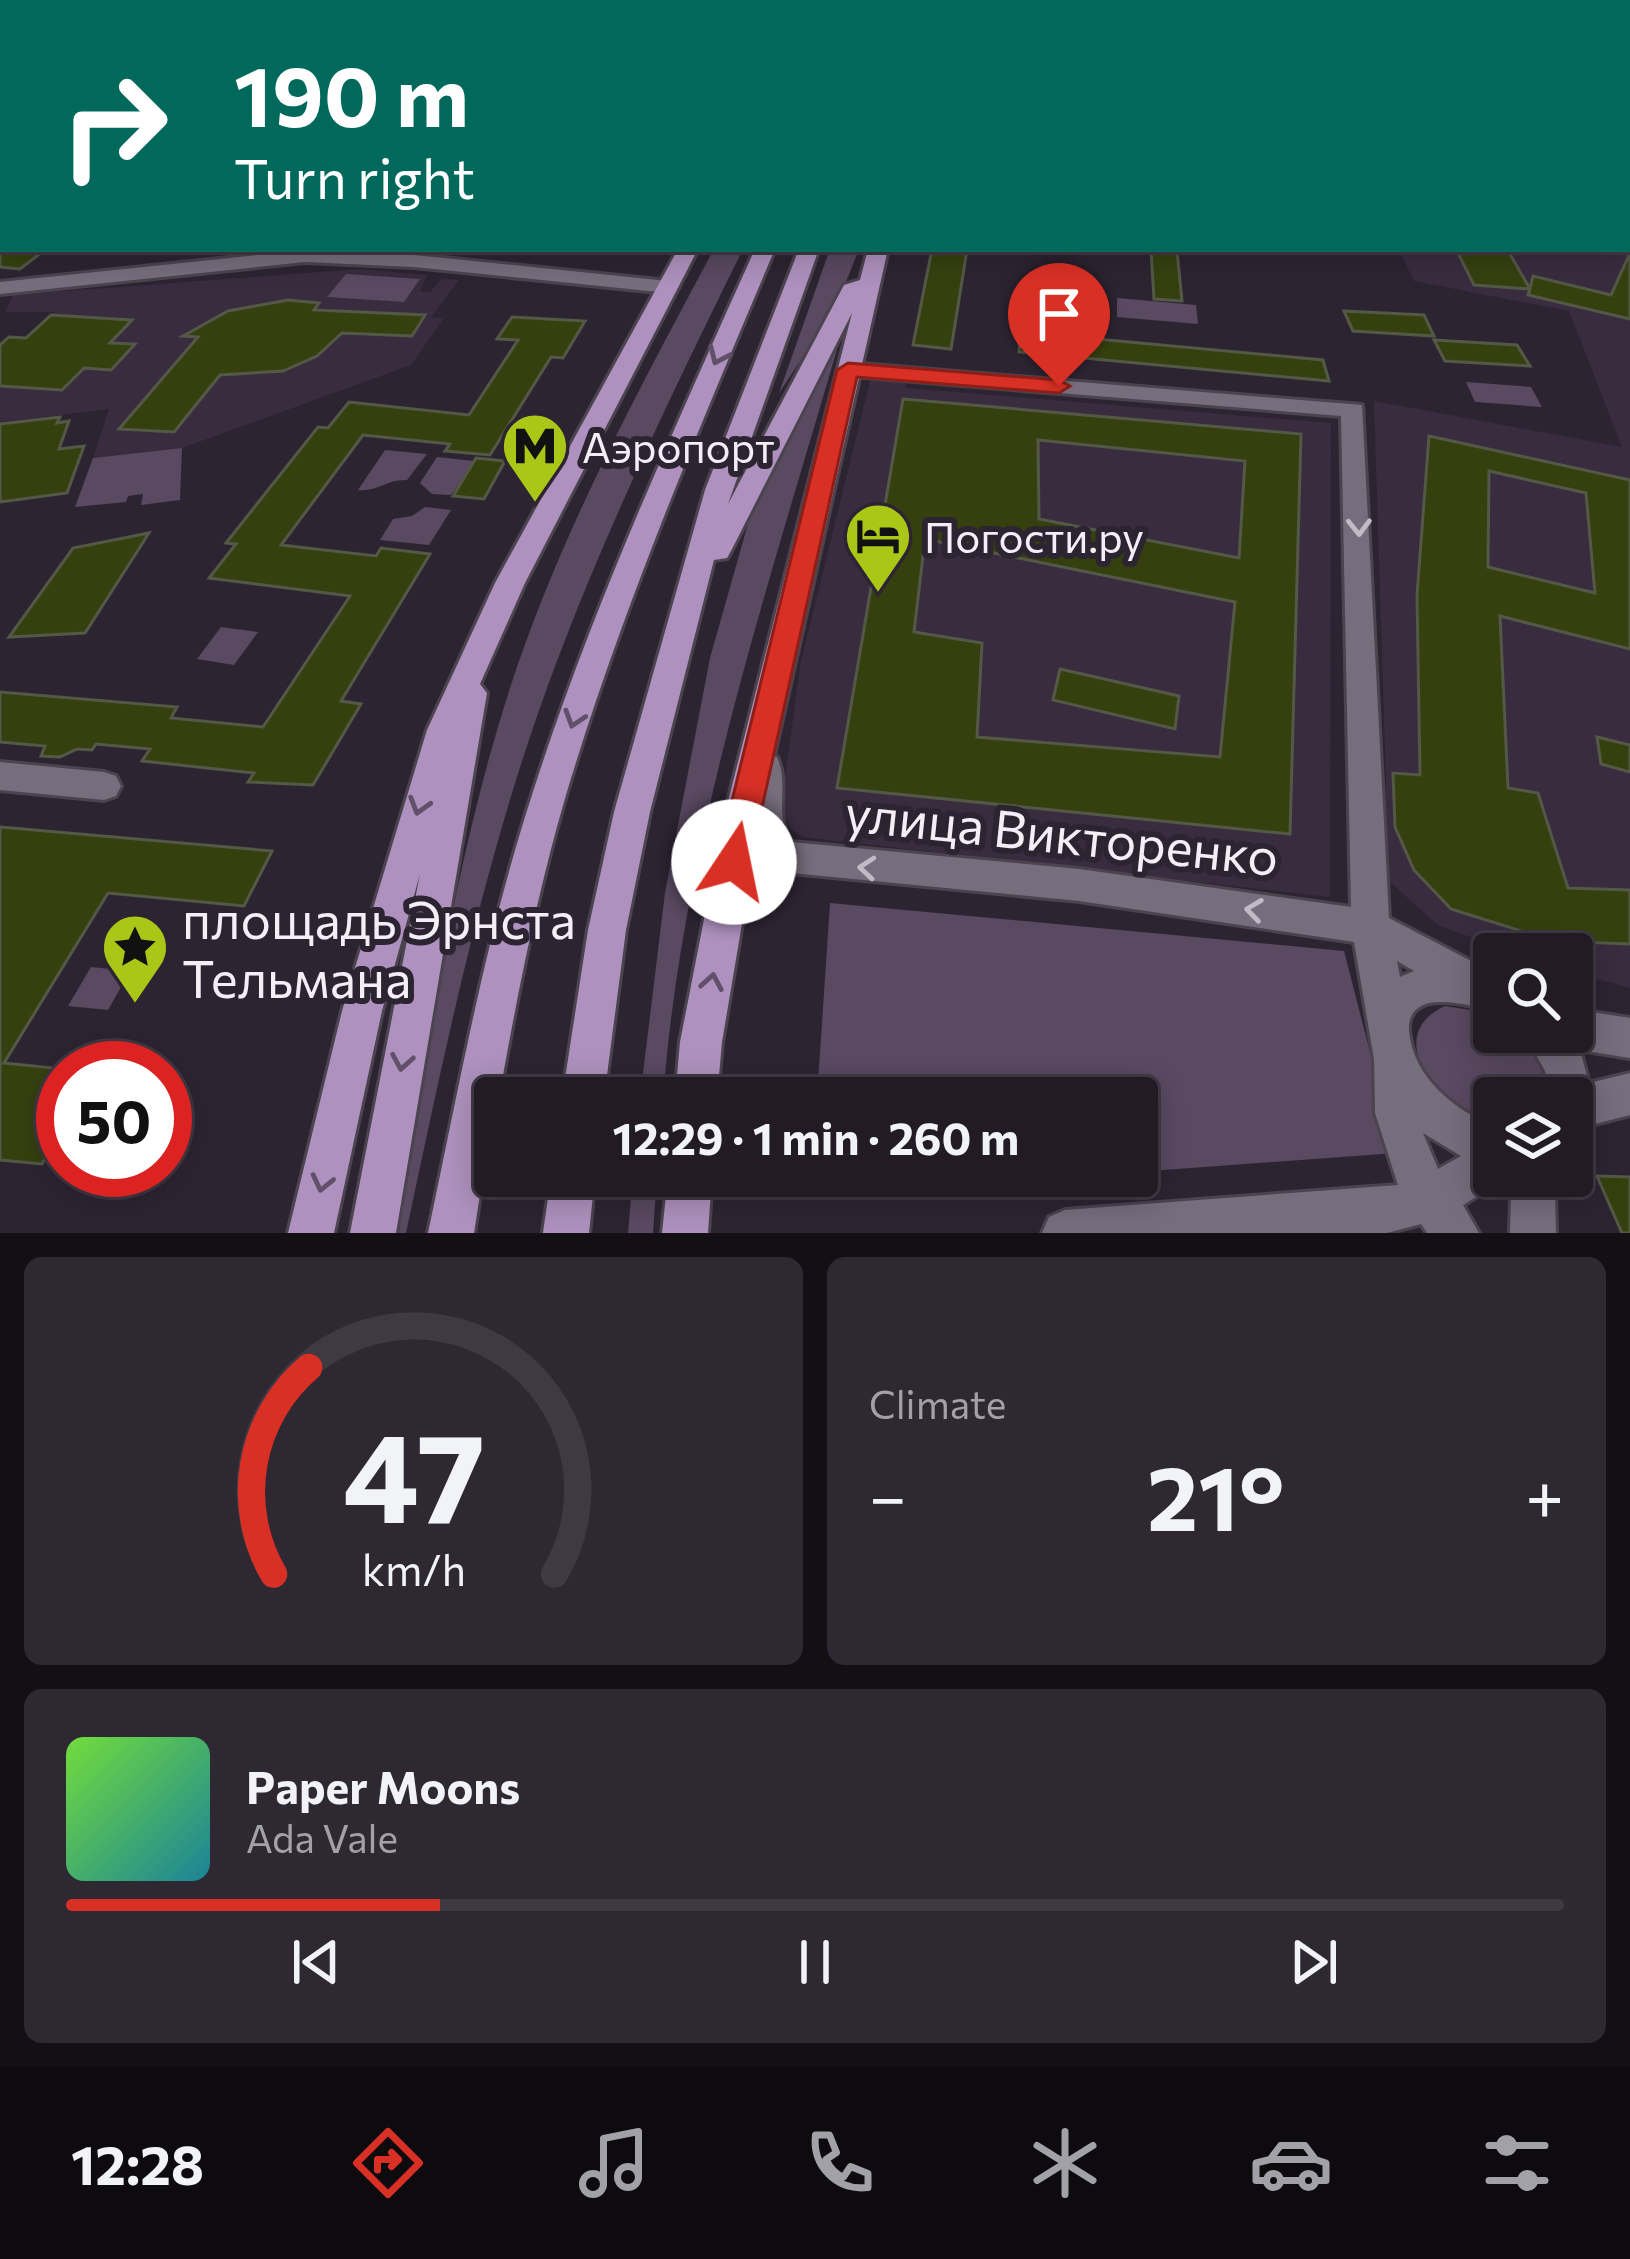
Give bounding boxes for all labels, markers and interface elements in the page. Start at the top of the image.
text: 190 m [234,42,469,144]
icon: right [36,48,192,204]
text: Turn right [234,144,475,210]
pin [1008,263,1110,386]
icon: arrive [1026,281,1092,347]
one-way arrow [708,344,732,366]
metro station icon: Аэропорт [500,411,570,505]
place label: Аэропорт [582,420,775,472]
hotel icon: Погости.ру [843,501,913,595]
place label: Погости.ру [924,510,1144,562]
one-way arrow [1346,518,1372,537]
one-way arrow [564,707,588,728]
street label: улица Викторенко [842,779,1282,887]
one-way arrow [409,795,434,816]
position arrow [671,799,797,925]
one-way arrow [857,856,876,881]
place label: площадь Эрнста Тельмана [182,887,576,1009]
one-way arrow [1244,898,1264,924]
place icon: площадь Эрнста Тельмана [100,912,170,1006]
map controls [1473,933,1593,1197]
button: search [1473,933,1593,1053]
one-way arrow [698,973,723,993]
speed limit sign: 50 [36,1041,192,1197]
one-way arrow [391,1052,416,1072]
button: layers [1473,1077,1593,1197]
text: 12:29 · 1 min · 260 m [613,1109,1019,1164]
one-way arrow [311,1173,336,1193]
text: Climate [869,1379,1006,1427]
text: 47 [342,1396,485,1549]
text: 21° [1147,1439,1285,1550]
text: − [869,1454,907,1535]
text: + [1525,1454,1564,1535]
text: km/h [361,1542,466,1595]
text: Paper Moons [246,1758,520,1813]
text: Ada Vale [246,1813,398,1861]
icon: previous [283,1929,349,1995]
icon: pause [782,1929,848,1995]
icon: next [1281,1929,1347,1995]
icon: directions [346,2121,430,2205]
icon: music [572,2121,656,2205]
icon: phone [798,2121,882,2205]
icon: climate [1023,2121,1107,2205]
icon: car [1249,2121,1333,2205]
icon: filters [1475,2121,1559,2205]
text: 12:28 [71,2130,204,2196]

